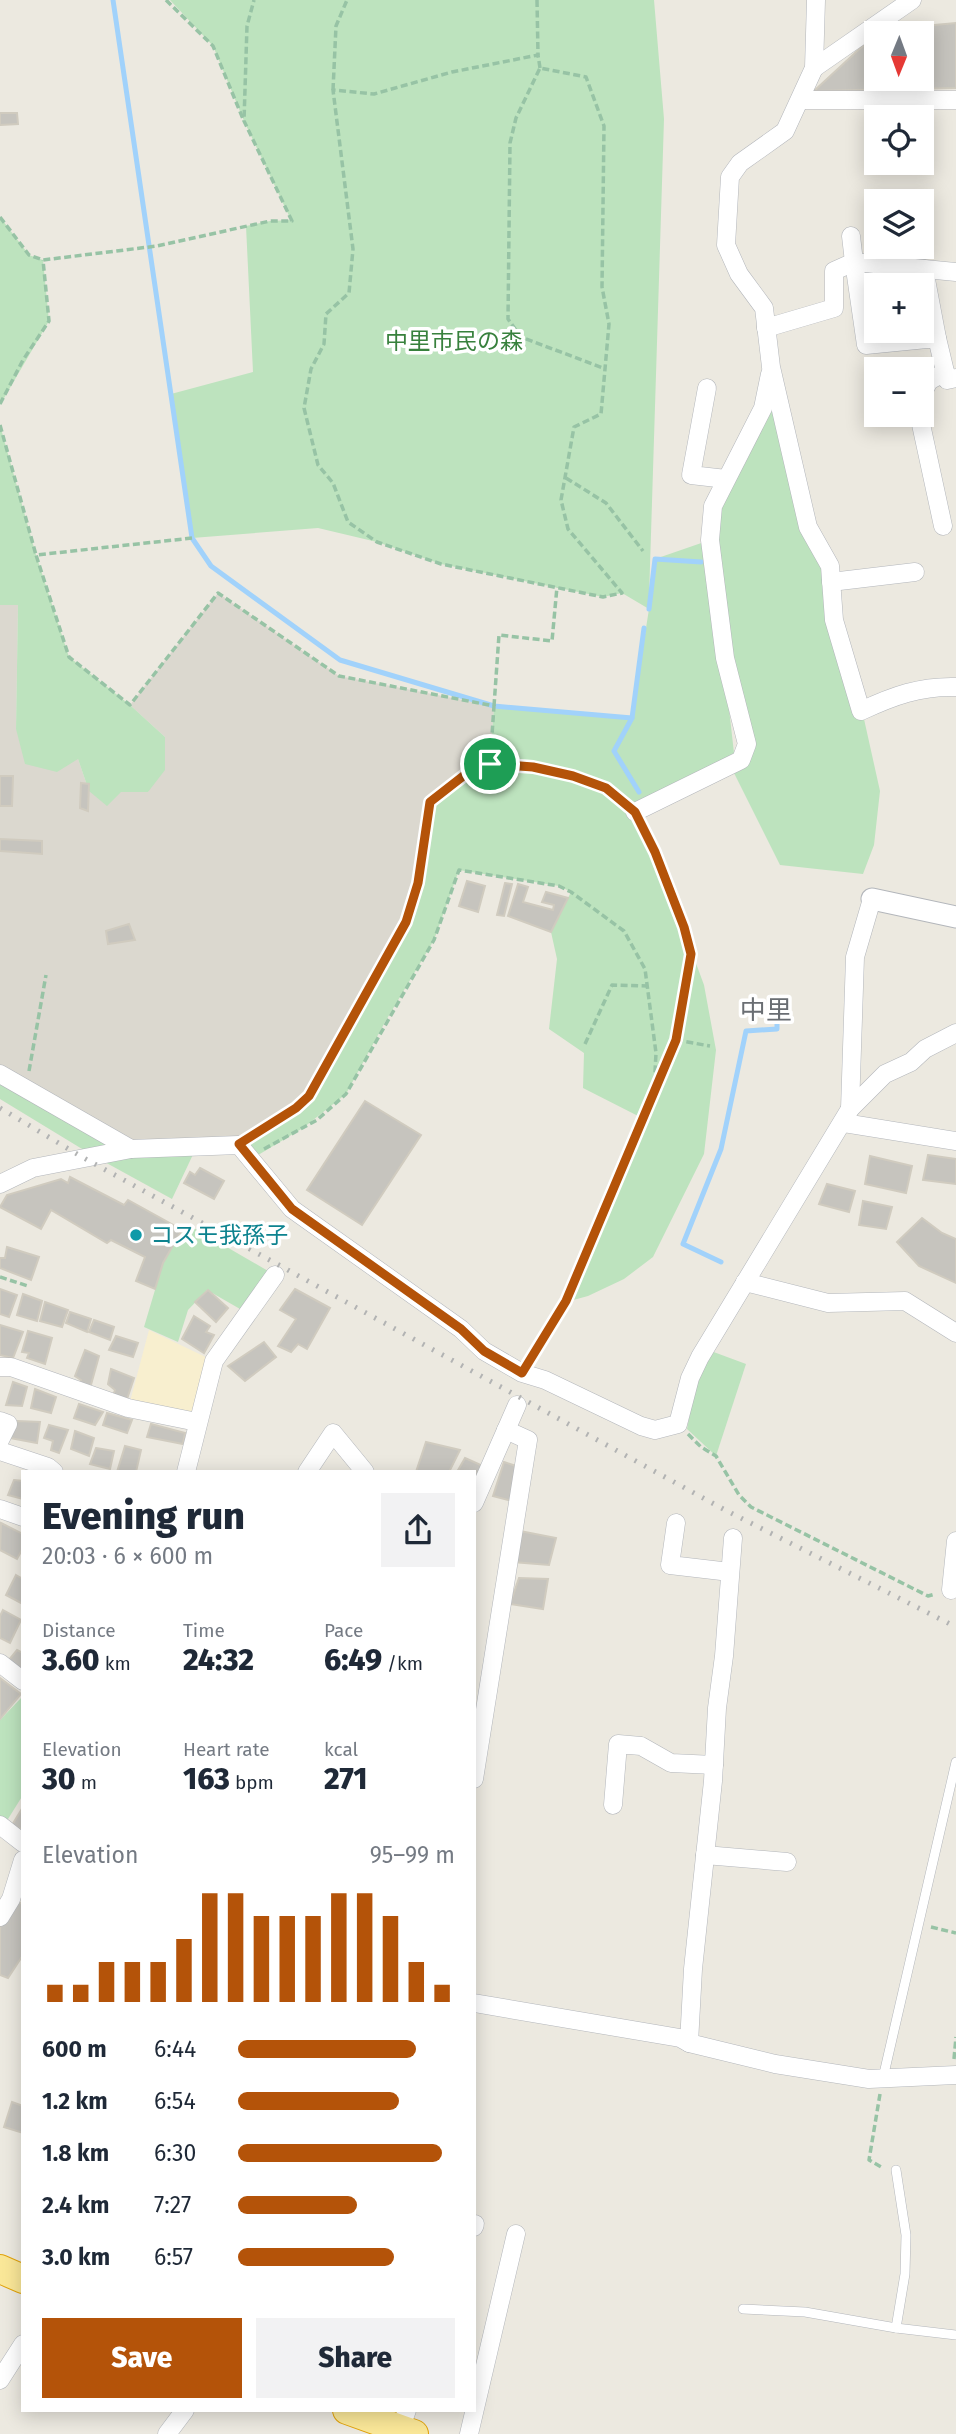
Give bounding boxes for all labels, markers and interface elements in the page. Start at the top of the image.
north arrow [864,21,934,91]
map controls [864,21,934,427]
button: locate [864,105,934,175]
button: layers [864,189,934,259]
button: + [864,273,934,343]
park label: 中里市民の森 [385,327,523,355]
button: − [864,357,934,427]
pin [460,734,520,794]
icon: arrive [471,745,509,783]
district label: 中里 [740,995,792,1026]
place label: コスモ我孫子 [150,1221,288,1249]
marker: コスモ我孫子 [128,1227,144,1243]
text: Evening run [42,1493,245,1539]
button: share [381,1493,455,1567]
text: 20:03 · 6 × 600 m [42,1542,213,1570]
text: Distance [42,1619,116,1642]
text: Time [183,1619,225,1642]
text: Pace [324,1619,363,1642]
text: 3.60 [42,1642,100,1678]
text: 24:32 [183,1642,254,1678]
text: 6:49 [324,1642,382,1678]
text: km [100,1652,131,1675]
text: /km [382,1652,423,1675]
text: Elevation [42,1738,122,1761]
text: Heart rate [183,1738,270,1761]
text: kcal [324,1738,358,1761]
text: 30 [42,1761,76,1797]
text: 163 [183,1761,230,1797]
text: 271 [324,1761,367,1797]
text: m [76,1771,97,1794]
text: bpm [230,1771,274,1794]
text: Elevation [42,1841,138,1869]
text: 95–99 m [370,1841,455,1869]
text: 600 m [42,2035,107,2063]
text: 6:44 [154,2035,196,2063]
text: 1.2 km [42,2087,108,2115]
text: 6:54 [154,2087,196,2115]
text: 1.8 km [42,2139,109,2167]
text: 6:30 [154,2139,196,2167]
text: 2.4 km [42,2191,109,2219]
text: 7:27 [154,2191,191,2219]
text: 3.0 km [42,2243,110,2271]
text: 6:57 [154,2243,193,2271]
button: Save [42,2318,242,2398]
button: Share [256,2318,455,2398]

